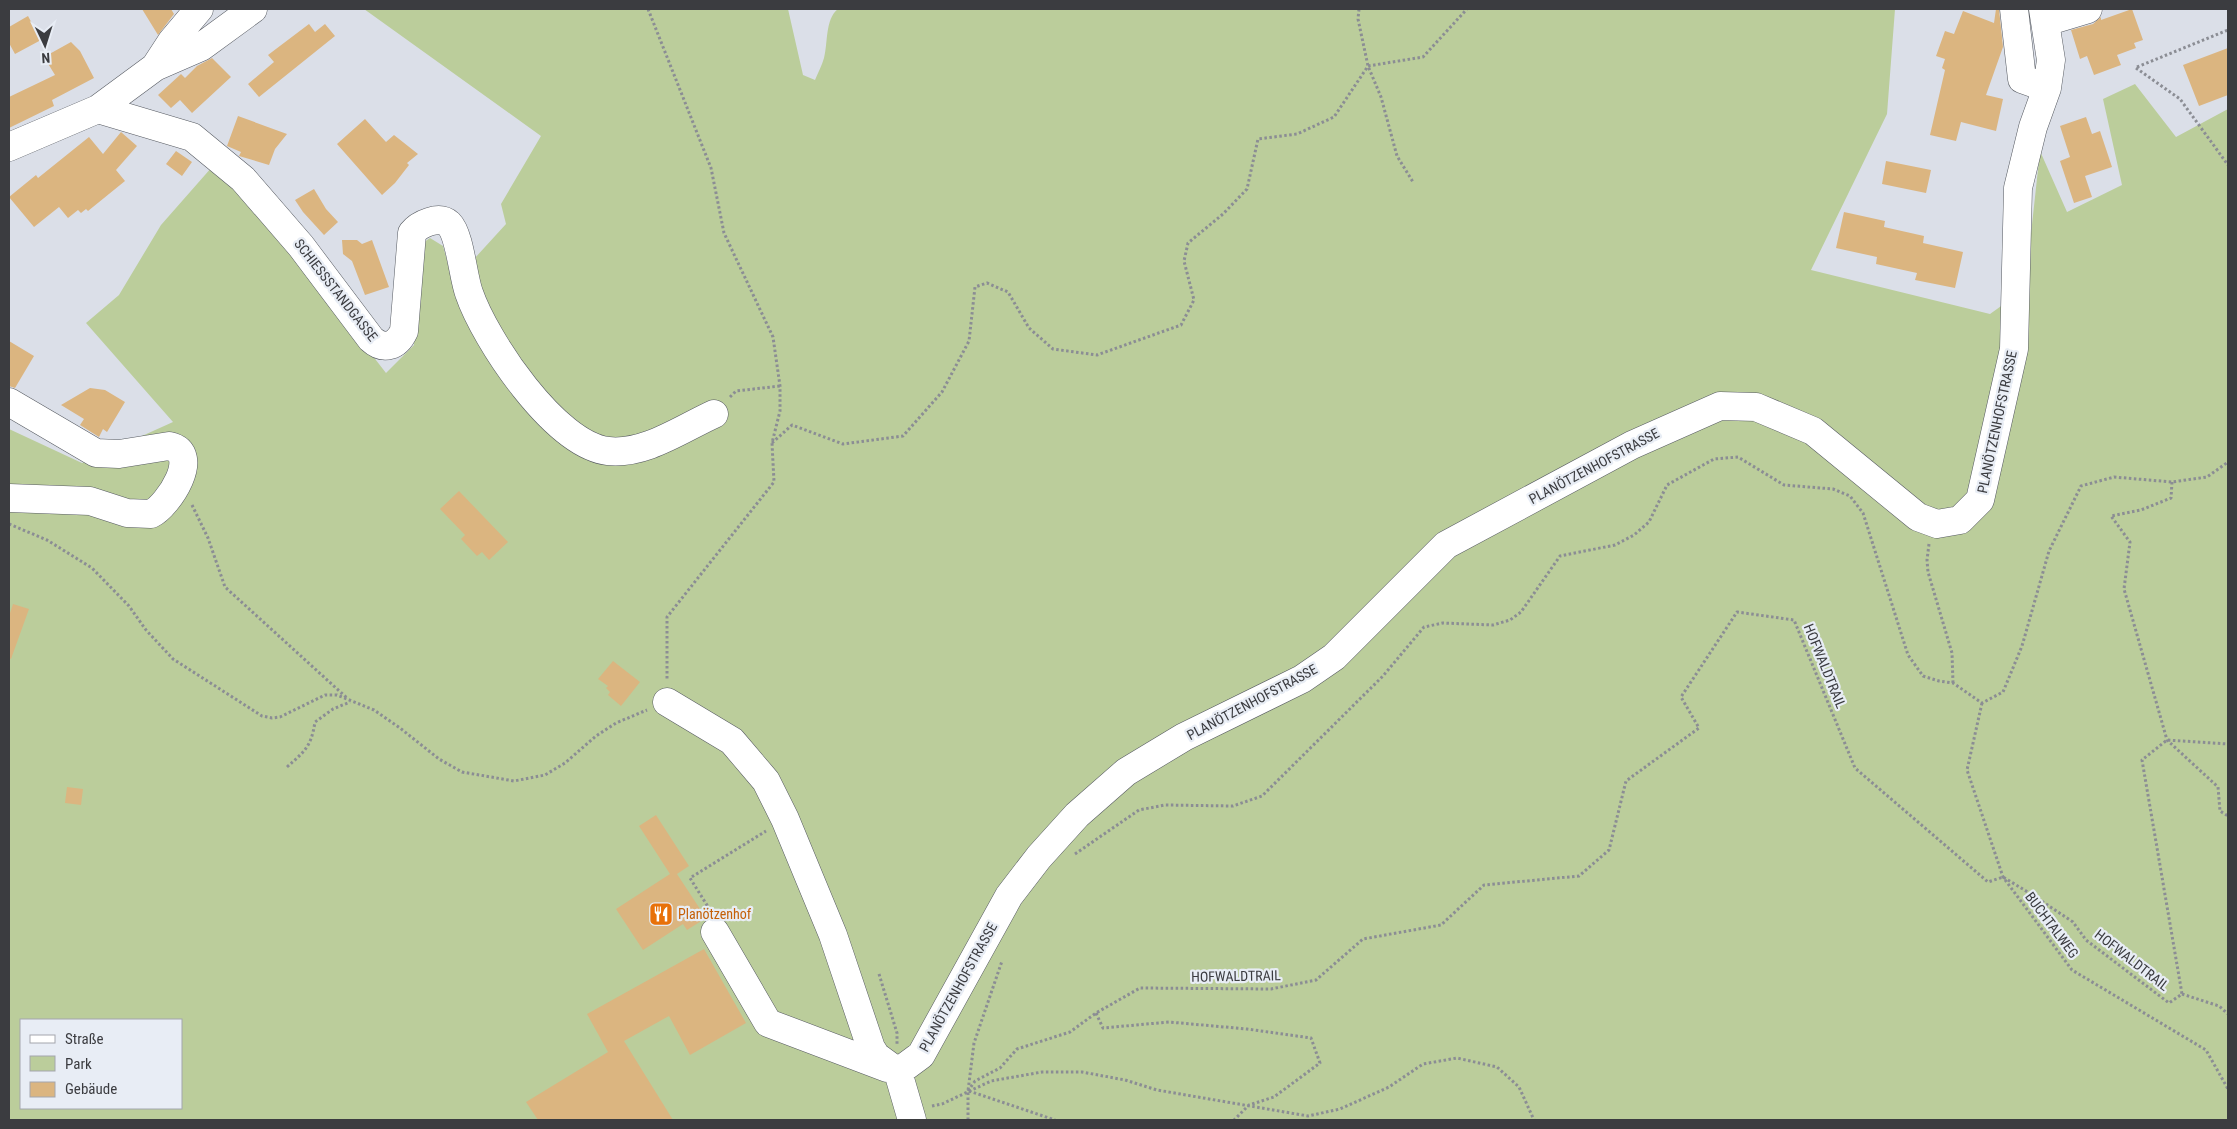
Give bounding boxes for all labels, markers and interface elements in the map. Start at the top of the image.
north arrow [20,20,70,70]
text: N [41,50,51,66]
street label: SCHIESSSTANDGASSE [291,236,381,344]
street label: PLANÖTZENHOFSTRASSE [1974,349,2020,495]
street label: PLANÖTZENHOFSTRASSE [1526,425,1662,507]
street label: HOFWALDTRAIL [1801,621,1849,711]
street label: PLANÖTZENHOFSTRASSE [1184,661,1320,743]
street label: BUCHTALWEG [2022,889,2082,961]
restaurant icon: Planötzenhof [648,901,674,927]
place label: Planötzenhof [678,906,752,922]
street label: PLANÖTZENHOFSTRASSE [916,920,1000,1054]
street label: HOFWALDTRAIL [2092,926,2173,994]
street label: HOFWALDTRAIL [1191,967,1281,985]
legend [20,1019,182,1109]
text: Straße [65,1030,104,1048]
text: Park [65,1055,92,1073]
text: Gebäude [65,1080,117,1098]

